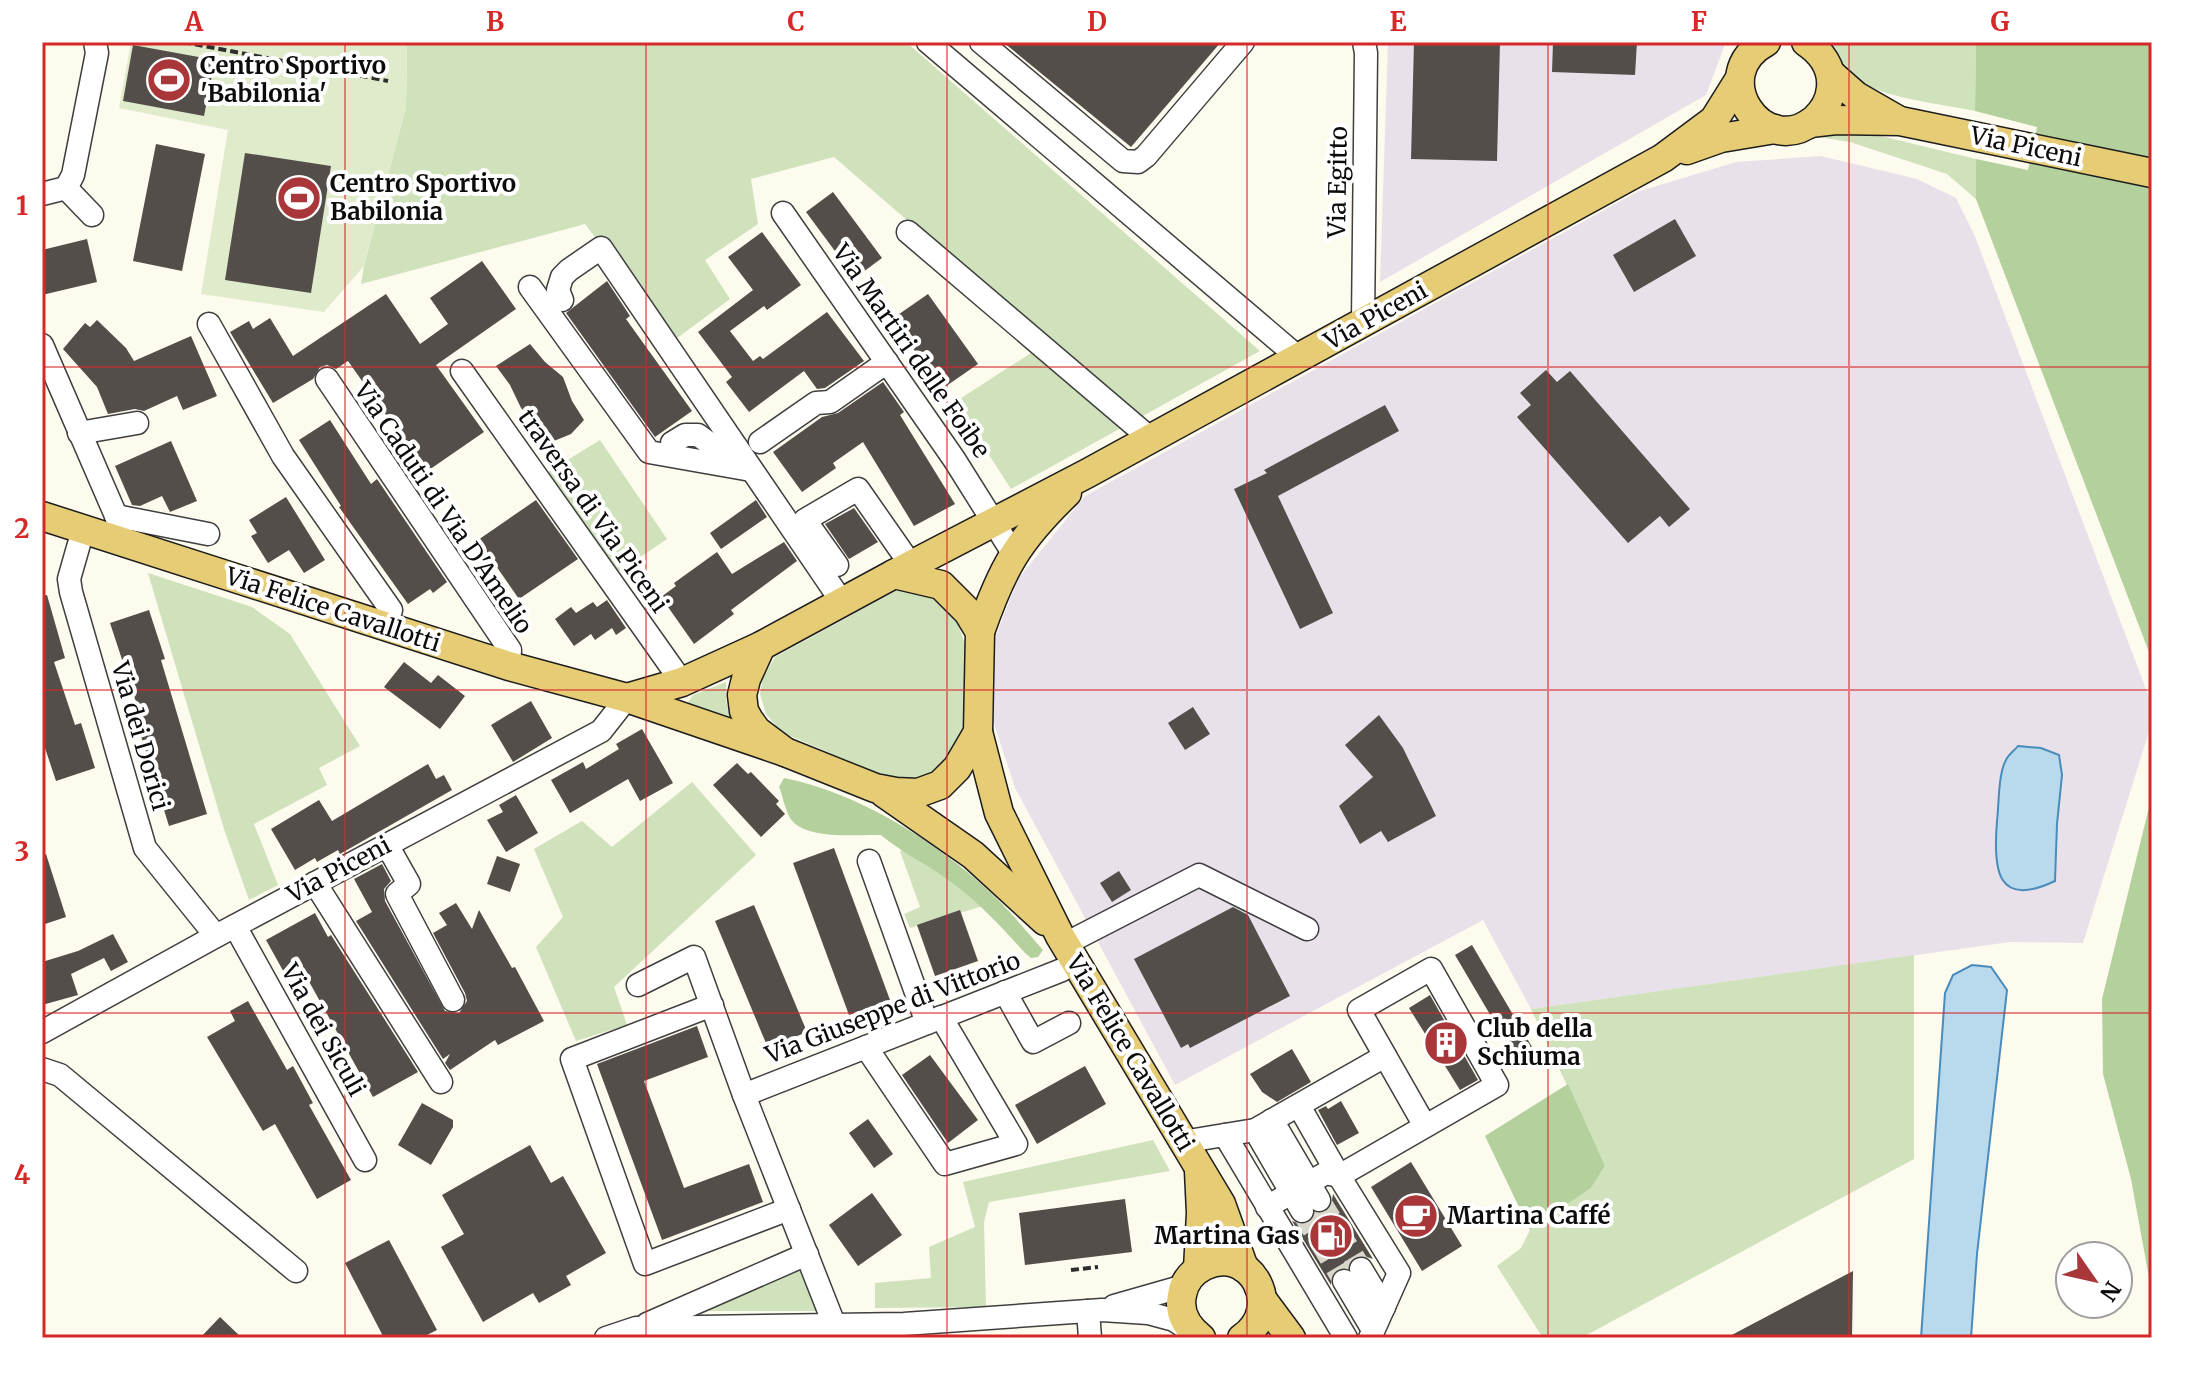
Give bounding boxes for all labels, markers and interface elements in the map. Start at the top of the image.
text: A [184,5,204,38]
text: B [486,5,504,38]
text: C [787,5,805,38]
text: D [1087,5,1107,38]
text: E [1390,5,1407,38]
text: F [1691,5,1707,38]
text: G [1991,5,2010,38]
place label: Centro Sportivo 'Babilonia' [200,50,386,109]
sports icon: Centro Sportivo 'Babilonia' [145,56,193,104]
street label: Via Piceni [1967,119,2085,173]
street label: Via Egitto [1321,126,1354,239]
place label: Centro Sportivo Babilonia [330,168,516,227]
sports icon: Centro Sportivo Babilonia [275,174,323,222]
text: 1 [16,189,28,222]
street label: Via Martiri delle Foibe [825,237,997,464]
street label: Via Piceni [1318,274,1433,357]
street label: Via Caduti di Via D'Amelio [347,375,539,640]
street label: traversa di Via Piceni [512,403,675,619]
text: 2 [14,512,30,545]
street label: Via Felice Cavallotti [221,560,445,659]
street label: Via dei Dorici [104,657,177,814]
street label: Via Piceni [281,829,396,910]
text: 3 [15,835,29,868]
street label: Via Giuseppe di Vittorio [760,945,1025,1071]
street label: Via Felice Cavallotti [1059,948,1202,1157]
street label: Via dei Siculi [274,957,373,1102]
place label: Club della Schiuma [1477,1013,1593,1072]
building icon: Club della Schiuma [1422,1019,1470,1067]
text: 4 [14,1158,31,1191]
cafe icon: Martina Caffé [1392,1192,1440,1240]
place label: Martina Caffé [1447,1200,1611,1231]
fuel station icon: Martina Gas [1307,1212,1355,1260]
place label: Martina Gas [1154,1220,1300,1251]
north arrow [2054,1240,2134,1320]
text: N [2094,1276,2127,1307]

